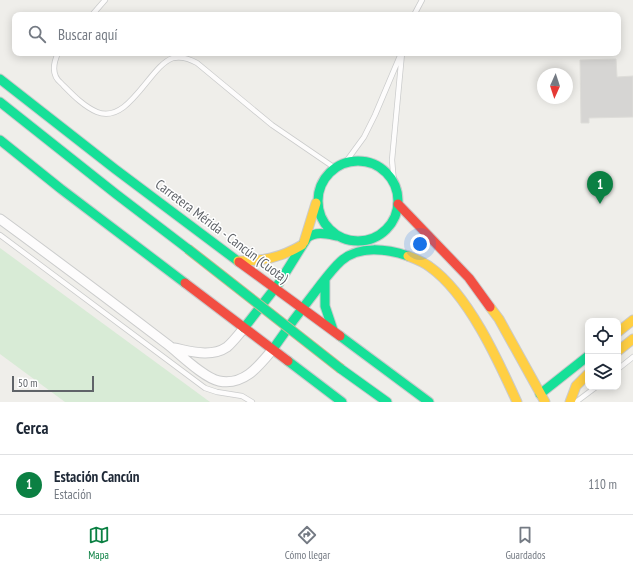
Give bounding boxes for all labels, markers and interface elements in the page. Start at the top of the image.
search box [12,12,621,56]
icon: search [26,23,48,45]
text: Buscar aquí [58,25,118,44]
north arrow [537,68,573,104]
pin: 1 [587,171,613,204]
street label: Carretera Mérida - Cancún (Cuota) [152,175,293,287]
your location [410,234,430,254]
map controls [585,318,621,390]
button: locate [585,318,621,354]
button: layers [585,354,621,390]
scale bar [12,374,94,393]
text: 50 m [18,376,37,390]
text: Cerca [16,417,49,439]
text: Estación Cancún [54,467,140,486]
text: 1 [26,476,32,493]
text: 110 m [588,476,617,493]
text: Estación [54,486,92,503]
tab: Mapa [88,524,110,562]
tab: Cómo llegar [285,524,330,562]
tab: Guardados [505,524,545,562]

